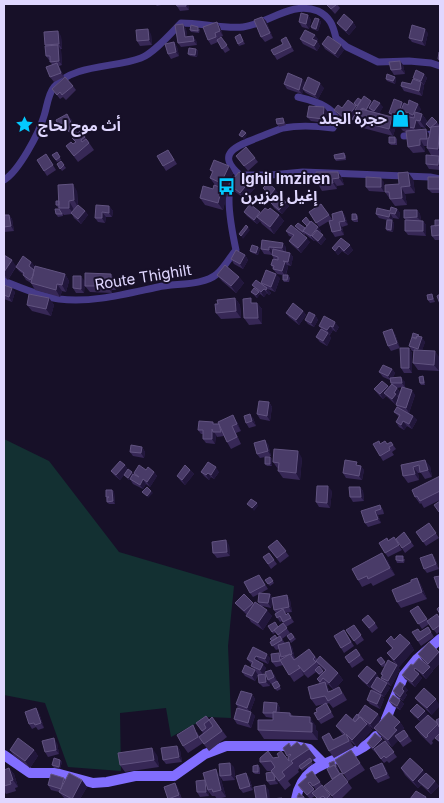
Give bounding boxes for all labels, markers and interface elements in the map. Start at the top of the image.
shop icon: حجرة الجلد [391,108,411,128]
place label: حجرة الجلد [319,109,388,128]
place icon: أث موح لحاج [14,115,34,135]
place label: أث موح لحاج [38,115,121,137]
place label: Ighil Imziren إغيل إمزيرن [241,169,330,206]
bus stop icon: Ighil Imziren إغيل إمزيرن [217,177,237,197]
street label: Route Thighilt [93,260,193,294]

